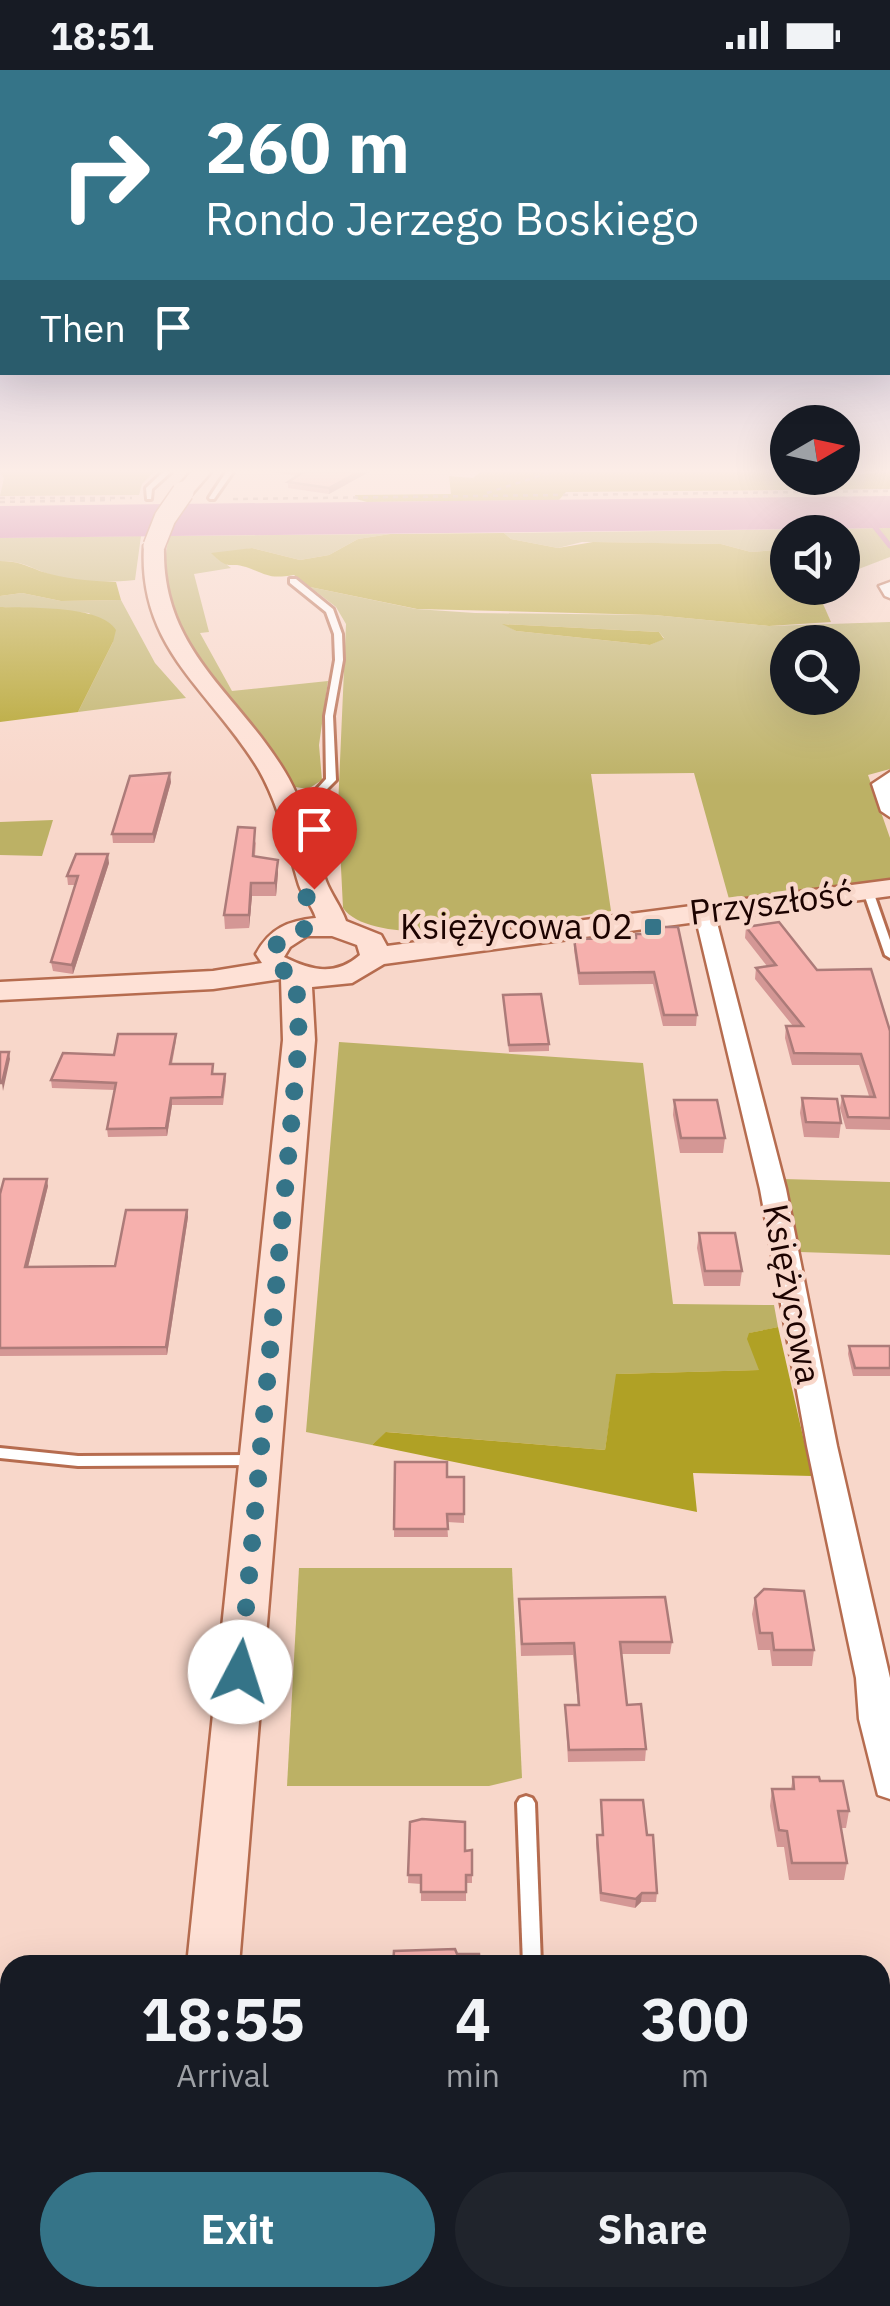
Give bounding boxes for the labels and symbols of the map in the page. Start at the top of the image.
north arrow [770,405,860,495]
pin [272,787,357,890]
street label: Przyszłość [687,869,855,935]
place label: Księżycowa 02 [400,903,633,949]
marker: Księżycowa 02 [642,916,664,938]
street label: Księżycowa [753,1200,833,1388]
position arrow [188,1620,292,1724]

